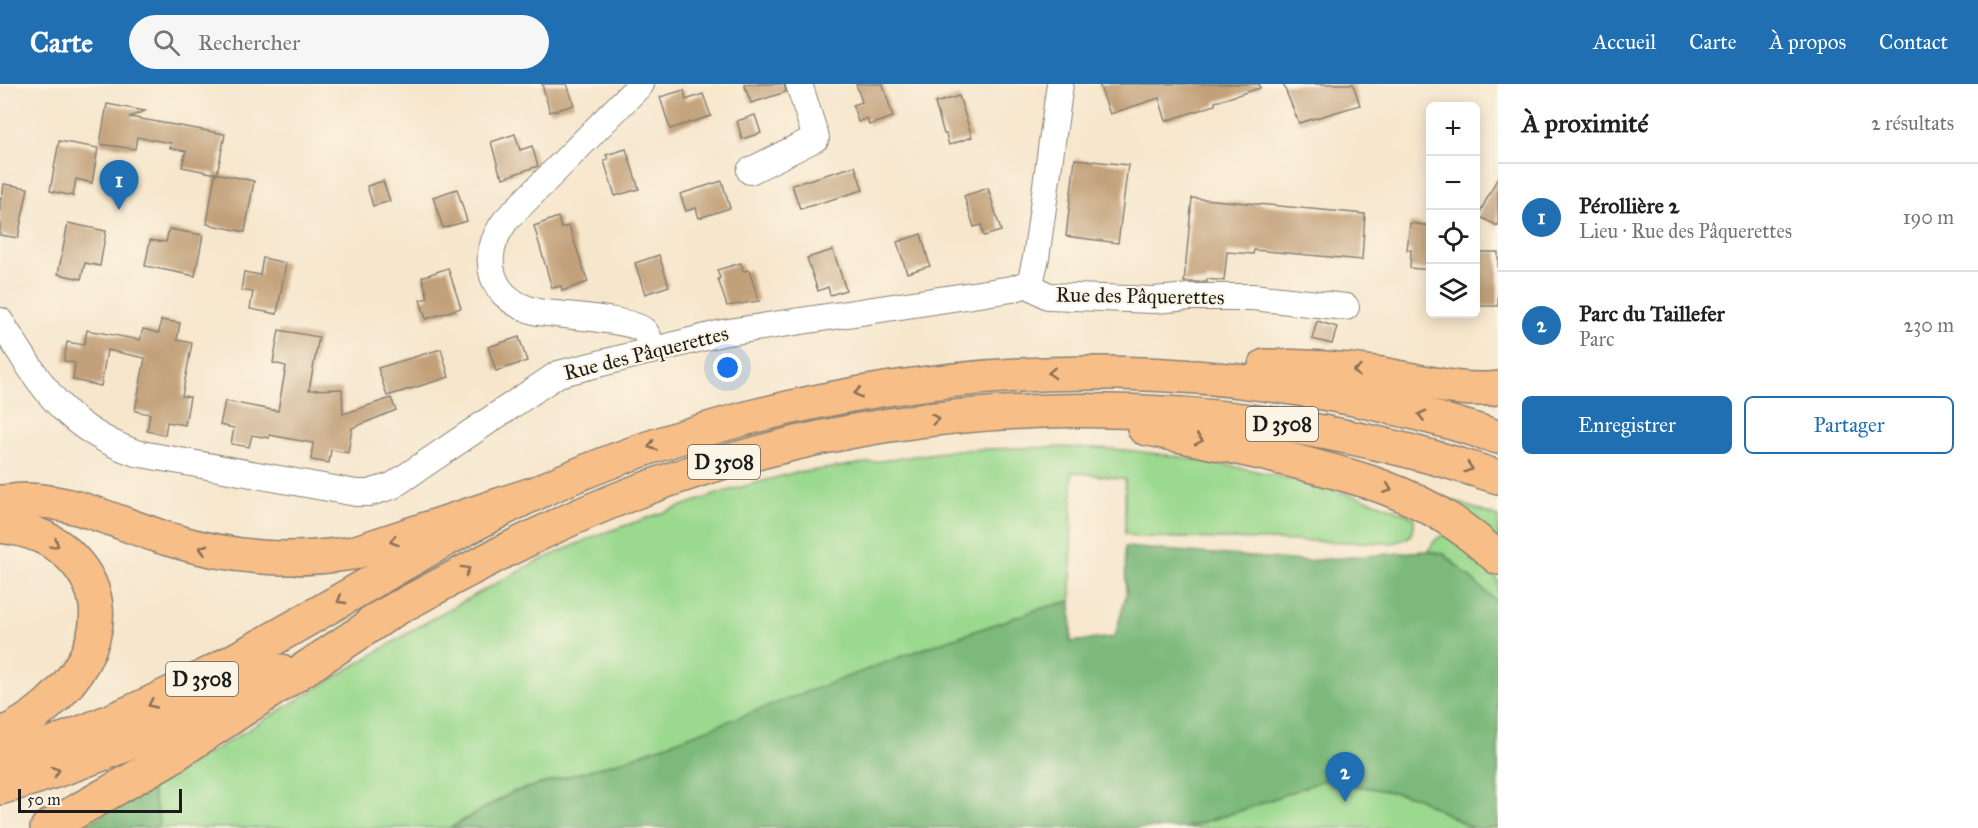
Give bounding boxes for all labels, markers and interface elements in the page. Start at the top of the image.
search box [129,15,549,69]
text: Carte [30,25,93,60]
icon: search [150,26,183,59]
text: Rechercher [198,29,300,56]
text: Accueil [1593,29,1656,55]
text: Carte [1689,29,1737,55]
text: À propos [1770,29,1846,55]
text: Contact [1879,29,1948,55]
map controls [1426,102,1480,318]
button: + [1426,102,1480,156]
text: À proximité [1522,107,1648,139]
text: 2 résultats [1871,111,1954,135]
button: − [1426,156,1480,210]
pin: 1 [100,160,138,210]
text: Pérollière 2 [1579,192,1679,219]
text: 1 [1538,205,1545,229]
text: 190 m [1903,205,1954,229]
button: locate [1426,210,1480,264]
text: Lieu · Rue des Pâquerettes [1579,219,1792,243]
button: layers [1426,264,1480,318]
street label: Rue des Pâquerettes [1055,282,1225,310]
text: Parc du Taillefer [1579,300,1725,327]
text: 2 [1537,313,1546,337]
text: 230 m [1903,313,1954,337]
street label: Rue des Pâquerettes [561,320,731,386]
text: Parc [1579,327,1614,351]
your location [713,353,742,382]
one-way arrow [1352,365,1361,378]
one-way arrow [1047,367,1056,380]
one-way arrow [853,386,863,399]
button: Enregistrer [1522,396,1732,454]
button: Partager [1744,396,1954,454]
road number: D 3508 [1246,407,1318,441]
one-way arrow [1417,409,1427,422]
one-way arrow [930,413,939,426]
one-way arrow [1194,433,1204,446]
one-way arrow [647,439,658,452]
road number: D 3508 [688,445,760,479]
one-way arrow [1463,460,1474,473]
one-way arrow [1381,482,1392,494]
one-way arrow [389,533,400,546]
one-way arrow [48,537,59,548]
one-way arrow [198,543,208,556]
one-way arrow [460,566,471,577]
one-way arrow [337,593,347,605]
road number: D 3508 [166,662,238,696]
one-way arrow [147,696,158,708]
pin: 2 [1326,752,1364,802]
one-way arrow [50,765,61,778]
scale bar [18,786,182,814]
text: 50 m [27,790,61,809]

